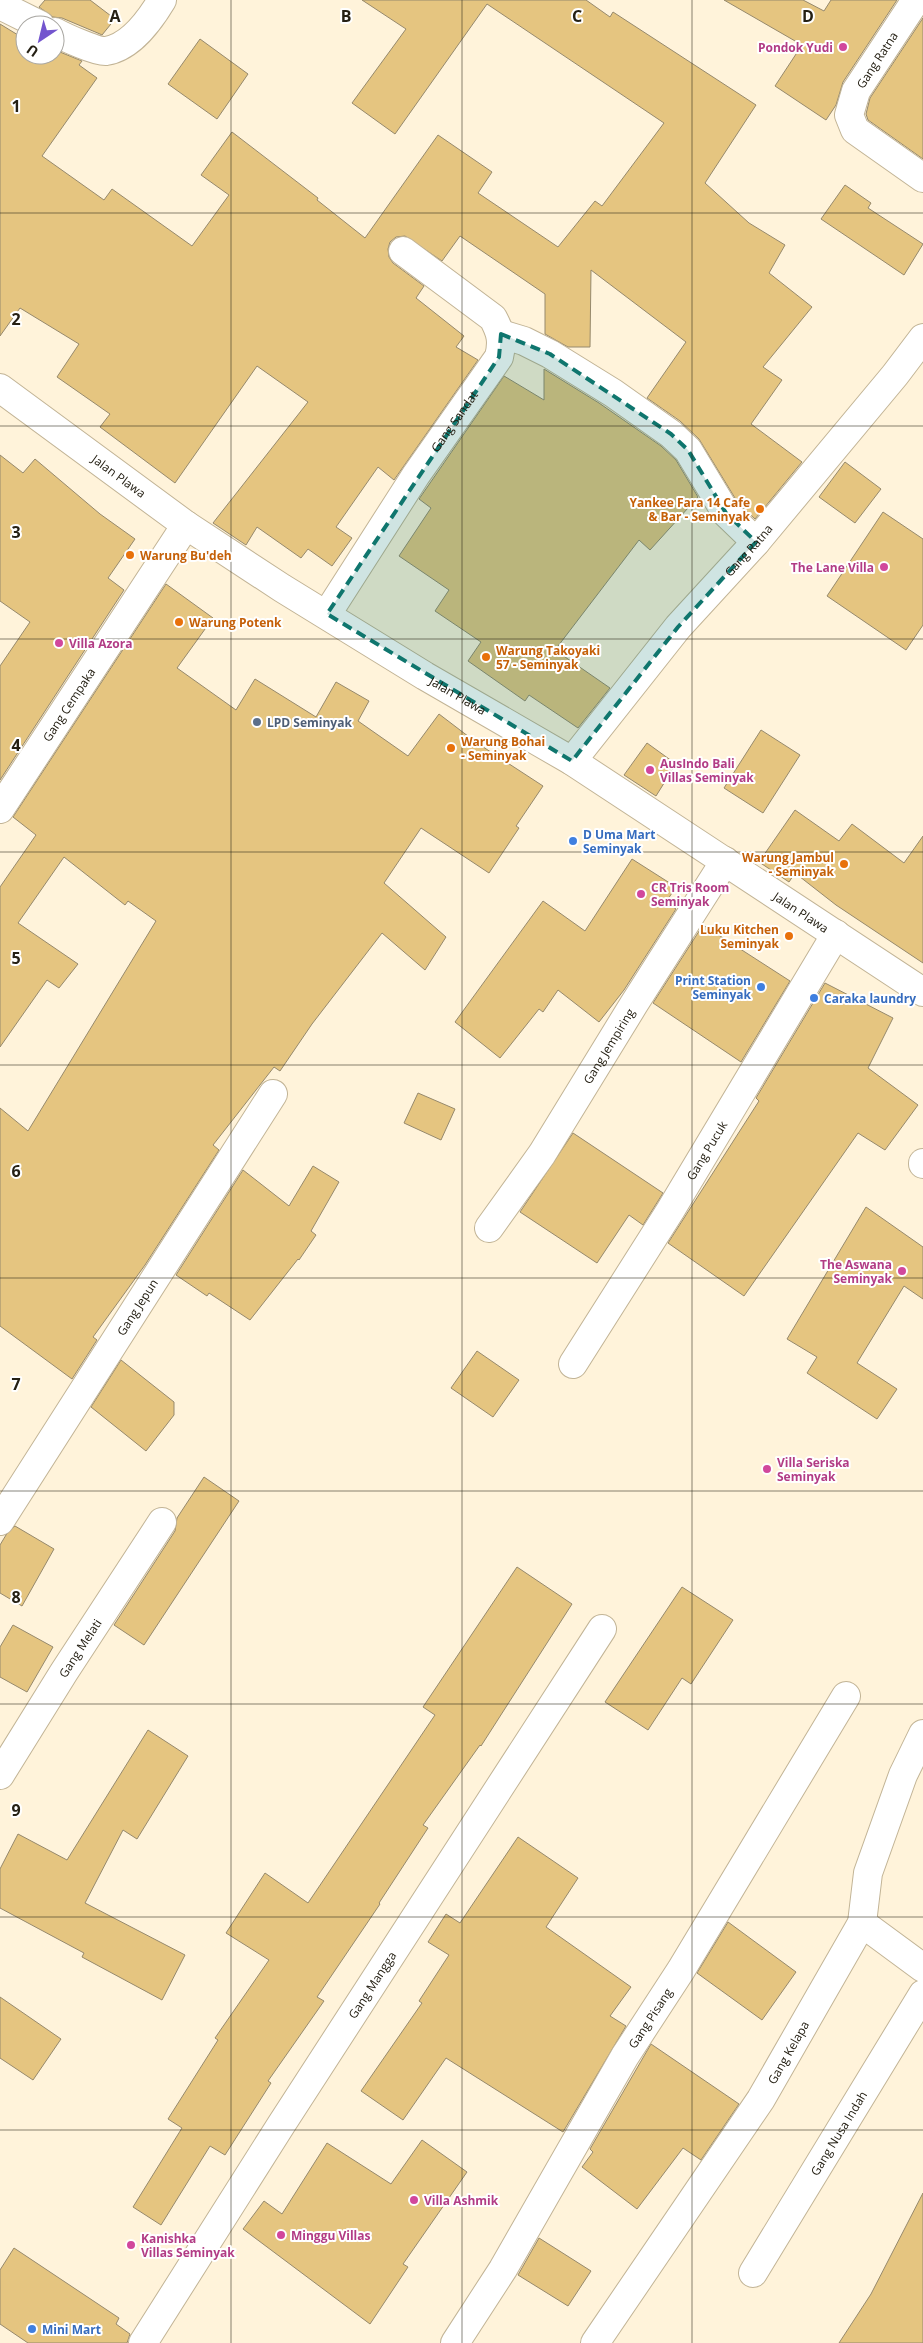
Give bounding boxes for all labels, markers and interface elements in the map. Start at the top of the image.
text: A [109,5,121,27]
text: B [341,5,351,27]
text: C [572,5,582,27]
text: D [802,5,814,27]
north arrow [15,15,65,65]
street label: Gang Ratna [852,28,902,92]
place label: Pondok Yudi [758,39,833,56]
text: U [22,40,42,62]
marker: Pondok Yudi [837,41,849,53]
text: 1 [11,95,21,117]
text: 2 [11,308,21,330]
street label: Gang Sandat [426,387,481,455]
street label: Jalan Plawa [88,450,150,501]
place label: Yankee Fara 14 Cafe & Bar - Seminyak [630,494,751,525]
marker: Yankee Fara 14 Cafe & Bar - Seminyak [754,503,766,515]
street label: Gang Ratna [720,520,776,580]
text: 3 [11,521,21,543]
place label: Warung Bu'deh [140,547,232,564]
marker: Warung Bu'deh [124,549,136,561]
place label: The Lane Villa [791,559,874,576]
marker: The Lane Villa [878,561,890,573]
place label: Warung Potenk [189,614,282,631]
marker: Warung Potenk [173,616,185,628]
place label: Villa Azora [69,635,132,652]
marker: Villa Azora [53,637,65,649]
place label: Warung Takoyaki 57 - Seminyak [496,642,600,673]
marker: Warung Takoyaki 57 - Seminyak [480,651,492,663]
street label: Gang Cempaka [38,664,99,745]
street label: Jalan Plawa [426,672,490,718]
place label: LPD Seminyak [267,714,352,731]
marker: LPD Seminyak [251,716,263,728]
place label: Warung Bohai - Seminyak [461,733,545,764]
text: 4 [11,734,21,756]
marker: Warung Bohai - Seminyak [445,742,457,754]
place label: AusIndo Bali Villas Seminyak [660,755,754,786]
marker: AusIndo Bali Villas Seminyak [644,764,656,776]
place label: D Uma Mart Seminyak [583,826,655,857]
marker: D Uma Mart Seminyak [567,835,579,847]
place label: Warung Jambul - Seminyak [742,849,835,880]
marker: Warung Jambul - Seminyak [838,858,850,870]
place label: CR Tris Room Seminyak [651,879,729,910]
street label: Jalan Plawa [769,887,832,936]
marker: CR Tris Room Seminyak [635,888,647,900]
place label: Luku Kitchen Seminyak [700,921,780,952]
marker: Luku Kitchen Seminyak [783,930,795,942]
text: 5 [11,947,21,969]
place label: Print Station Seminyak [675,972,752,1003]
marker: Print Station Seminyak [755,981,767,993]
place label: Caraka laundry [824,990,916,1007]
marker: Caraka laundry [808,992,820,1004]
street label: Gang Jempiring [579,1004,638,1087]
street label: Gang Pucuk [682,1117,731,1183]
text: 6 [11,1160,21,1182]
place label: The Aswana Seminyak [820,1256,893,1287]
marker: The Aswana Seminyak [896,1265,908,1277]
street label: Gang Jepun [112,1275,161,1339]
text: 7 [11,1373,21,1395]
place label: Villa Seriska Seminyak [777,1454,850,1485]
marker: Villa Seriska Seminyak [761,1463,773,1475]
text: 8 [11,1586,21,1608]
street label: Gang Melati [54,1615,105,1681]
text: 9 [11,1799,21,1821]
street label: Gang Mangga [344,1948,400,2022]
street label: Gang Pisang [624,1984,676,2052]
street label: Gang Kelapa [763,2018,813,2087]
street label: Gang Nusa Indah [806,2087,871,2179]
place label: Villa Ashmik [424,2192,499,2209]
marker: Villa Ashmik [408,2194,420,2206]
place label: Minggu Villas [291,2227,370,2244]
marker: Minggu Villas [275,2229,287,2241]
place label: Kanishka Villas Seminyak [141,2230,235,2261]
marker: Kanishka Villas Seminyak [125,2239,137,2251]
place label: Mini Mart [42,2321,101,2338]
marker: Mini Mart [26,2323,38,2335]

